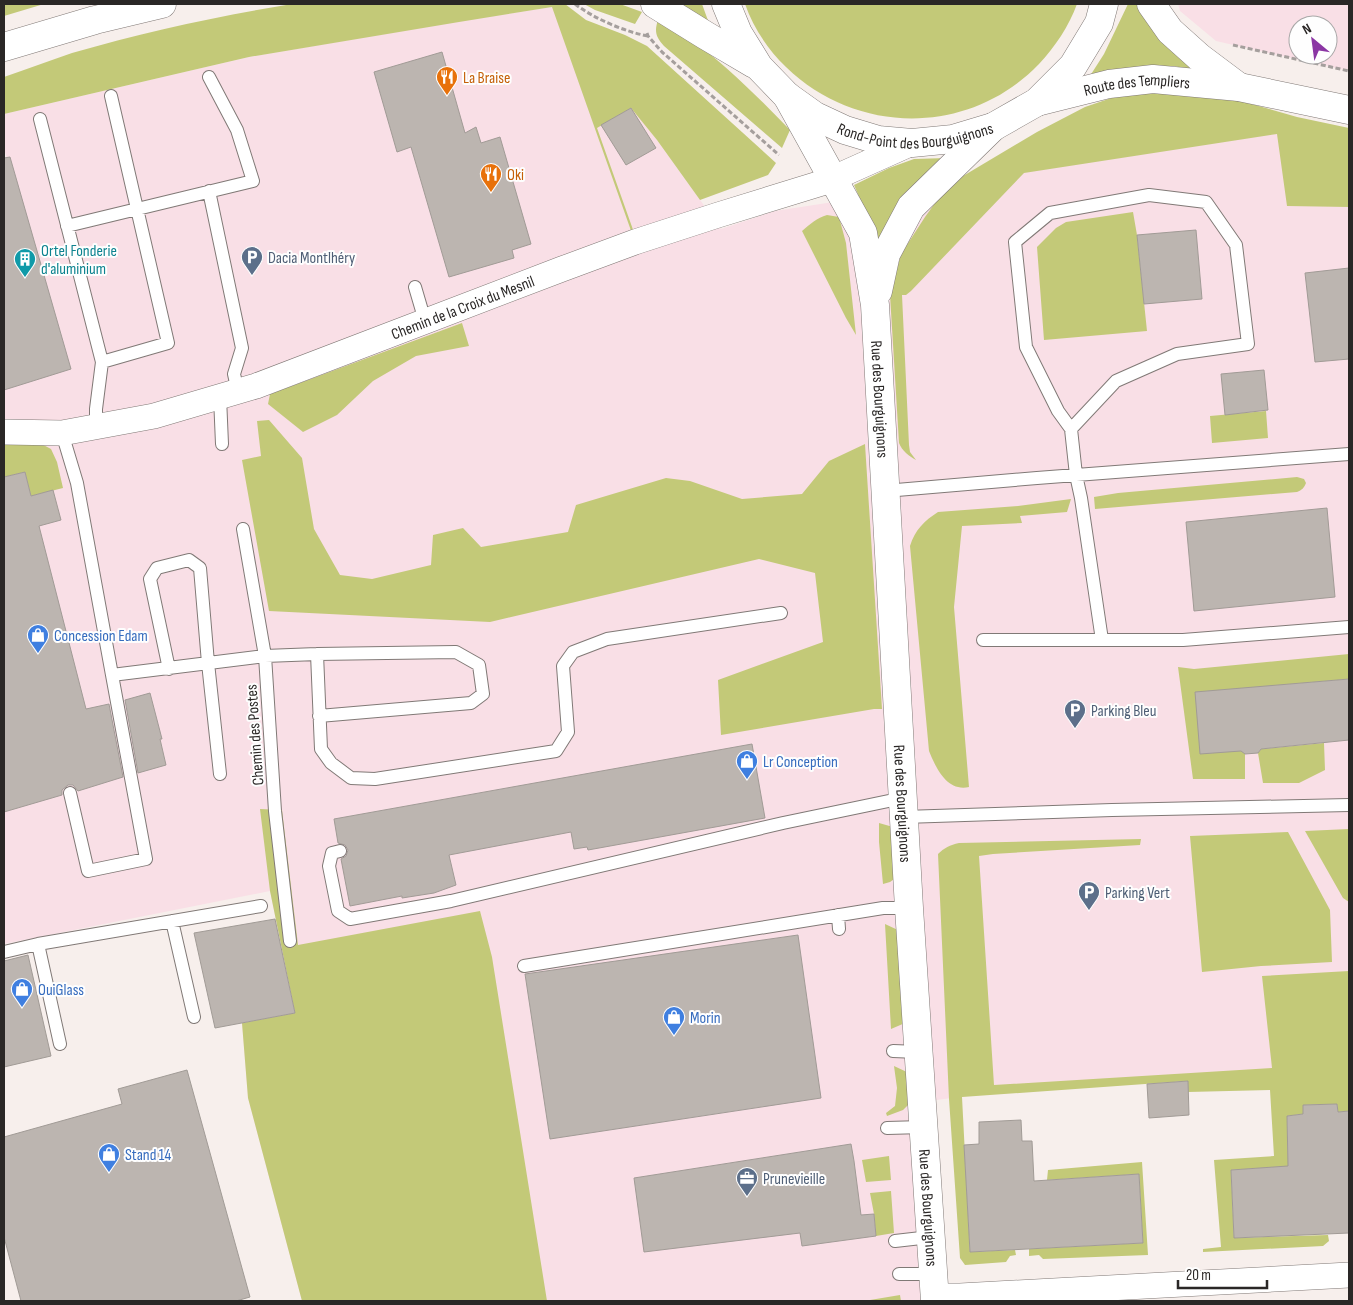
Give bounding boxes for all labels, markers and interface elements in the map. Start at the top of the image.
north arrow [1288,15,1338,65]
text: N [1300,20,1314,38]
restaurant icon: La Braise [435,65,459,96]
place label: La Braise [463,69,510,88]
street label: Route des Templiers [1082,71,1191,101]
street label: Rond-Point des Bourguignons [836,114,994,134]
text: Rond-Point des Bourguignons [834,119,996,154]
restaurant icon: Oki [479,162,503,193]
place label: Oki [507,166,524,185]
place label: Ortel Fonderie d'aluminium [41,242,117,279]
parking icon: Dacia Montlhéry [240,245,264,276]
building icon: Ortel Fonderie d'aluminium [13,247,37,278]
place label: Dacia Montlhéry [268,249,355,268]
street label: Chemin de la Croix du Mesnil [389,272,537,344]
street label: Rue des Bourguignons [866,340,892,459]
shop icon: Concession Edam [26,623,50,654]
place label: Concession Edam [54,627,148,646]
street label: Chemin des Postes [242,684,269,786]
parking icon: Parking Bleu [1063,698,1087,729]
place label: Parking Bleu [1091,702,1156,721]
street label: Rue des Bourguignons [889,744,914,863]
shop icon: Lr Conception [735,749,759,780]
place label: Lr Conception [763,753,838,772]
parking icon: Parking Vert [1077,880,1101,911]
place label: Parking Vert [1105,884,1170,903]
shop icon: OuiGlass [10,977,34,1008]
place label: OuiGlass [38,981,84,1000]
shop icon: Morin [662,1005,686,1036]
place label: Morin [690,1009,721,1028]
shop icon: Stand 14 [97,1142,121,1173]
place label: Stand 14 [125,1146,171,1165]
street label: Rue des Bourguignons [914,1148,941,1267]
office icon: Prunevieille [735,1166,759,1197]
place label: Prunevieille [763,1170,825,1189]
scale bar [1178,1258,1267,1290]
text: 20 m [1186,1266,1211,1285]

